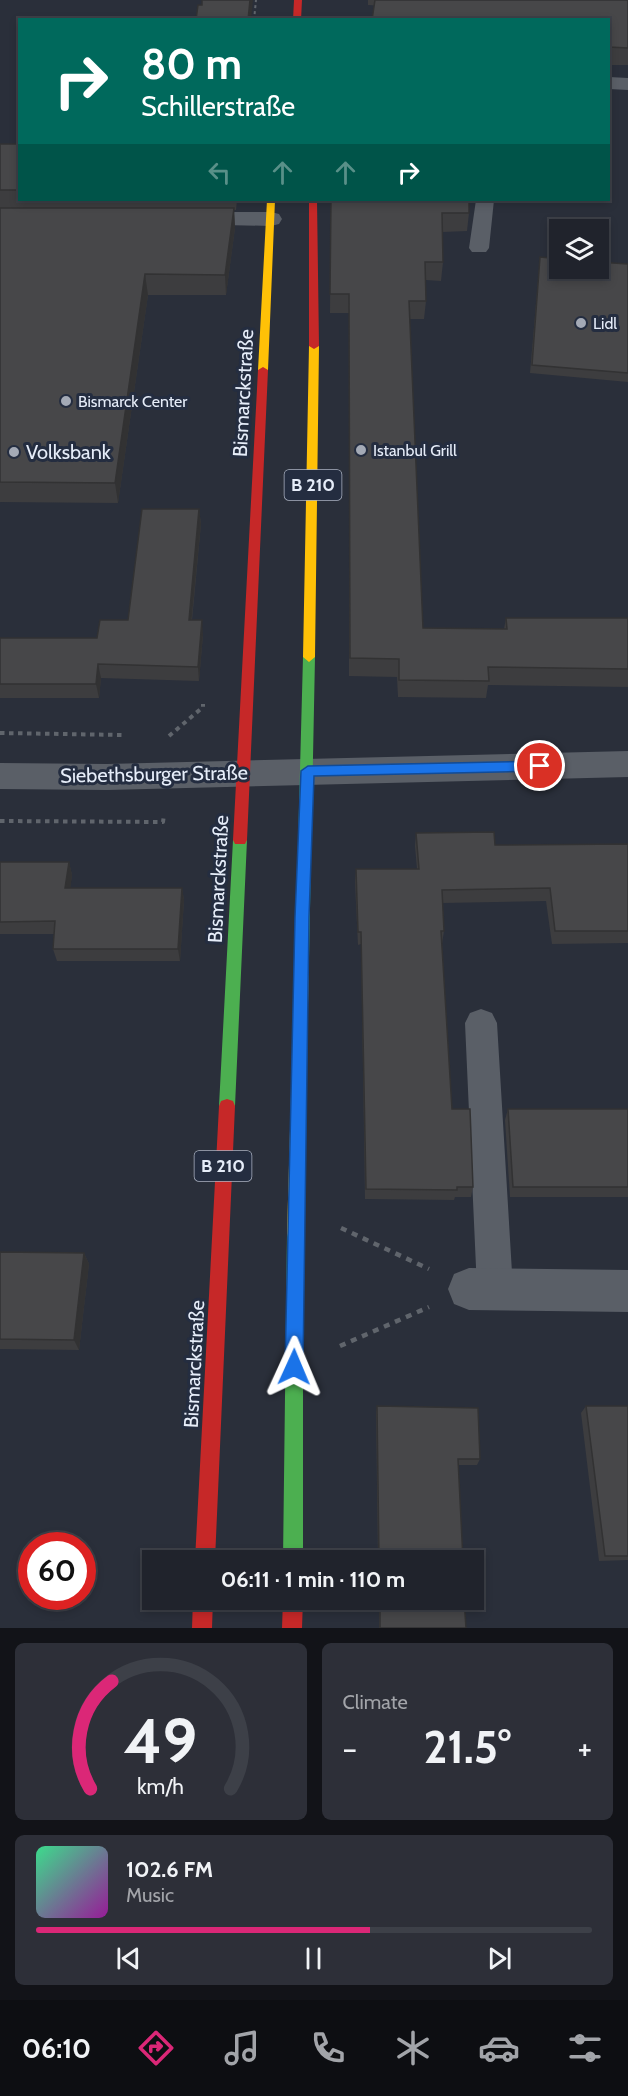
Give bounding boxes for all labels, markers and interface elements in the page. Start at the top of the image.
text: 80 m [141,38,242,90]
icon: right [42,42,120,120]
text: Schillerstraße [141,90,295,123]
icon: left [203,156,236,189]
icon: ahead [266,156,299,189]
icon: ahead [329,156,362,189]
icon: right [392,156,425,189]
map controls [549,219,609,279]
button: layers [549,219,609,279]
place label: Lidl [593,314,617,333]
marker: Lidl [574,316,588,330]
street label: Bismarckstraße [228,328,258,458]
place label: Bismarck Center [78,392,188,411]
marker: Bismarck Center [59,394,73,408]
place label: Volksbank [26,440,111,464]
place label: Istanbul Grill [373,441,457,460]
marker: Istanbul Grill [354,443,368,457]
marker: Volksbank [7,445,21,459]
road number: B 210 [284,470,342,500]
pin [514,740,565,791]
icon: arrive [523,749,556,782]
street label: Siebethsburger Straße [60,760,248,788]
street label: Bismarckstraße [203,814,233,944]
road number: B 210 [194,1151,252,1181]
street label: Bismarckstraße [179,1299,209,1429]
position arrow [262,1335,326,1399]
speed limit sign: 60 [18,1532,96,1610]
text: 06:11 · 1 min · 110 m [221,1566,405,1593]
text: Climate [343,1690,408,1714]
text: 49 [124,1703,198,1779]
text: 21.5° [423,1720,511,1774]
text: − [343,1728,357,1768]
text: + [577,1728,592,1768]
text: km/h [137,1773,184,1799]
text: 102.6 FM [126,1856,213,1883]
text: Music [126,1883,174,1907]
icon: previous [112,1942,145,1975]
icon: pause [297,1942,330,1975]
icon: next [483,1942,516,1975]
icon: directions [135,2027,177,2069]
icon: music [221,2027,263,2069]
icon: phone [307,2027,349,2069]
icon: climate [392,2027,434,2069]
icon: car [478,2027,520,2069]
icon: filters [564,2027,606,2069]
text: 06:10 [22,2032,91,2065]

